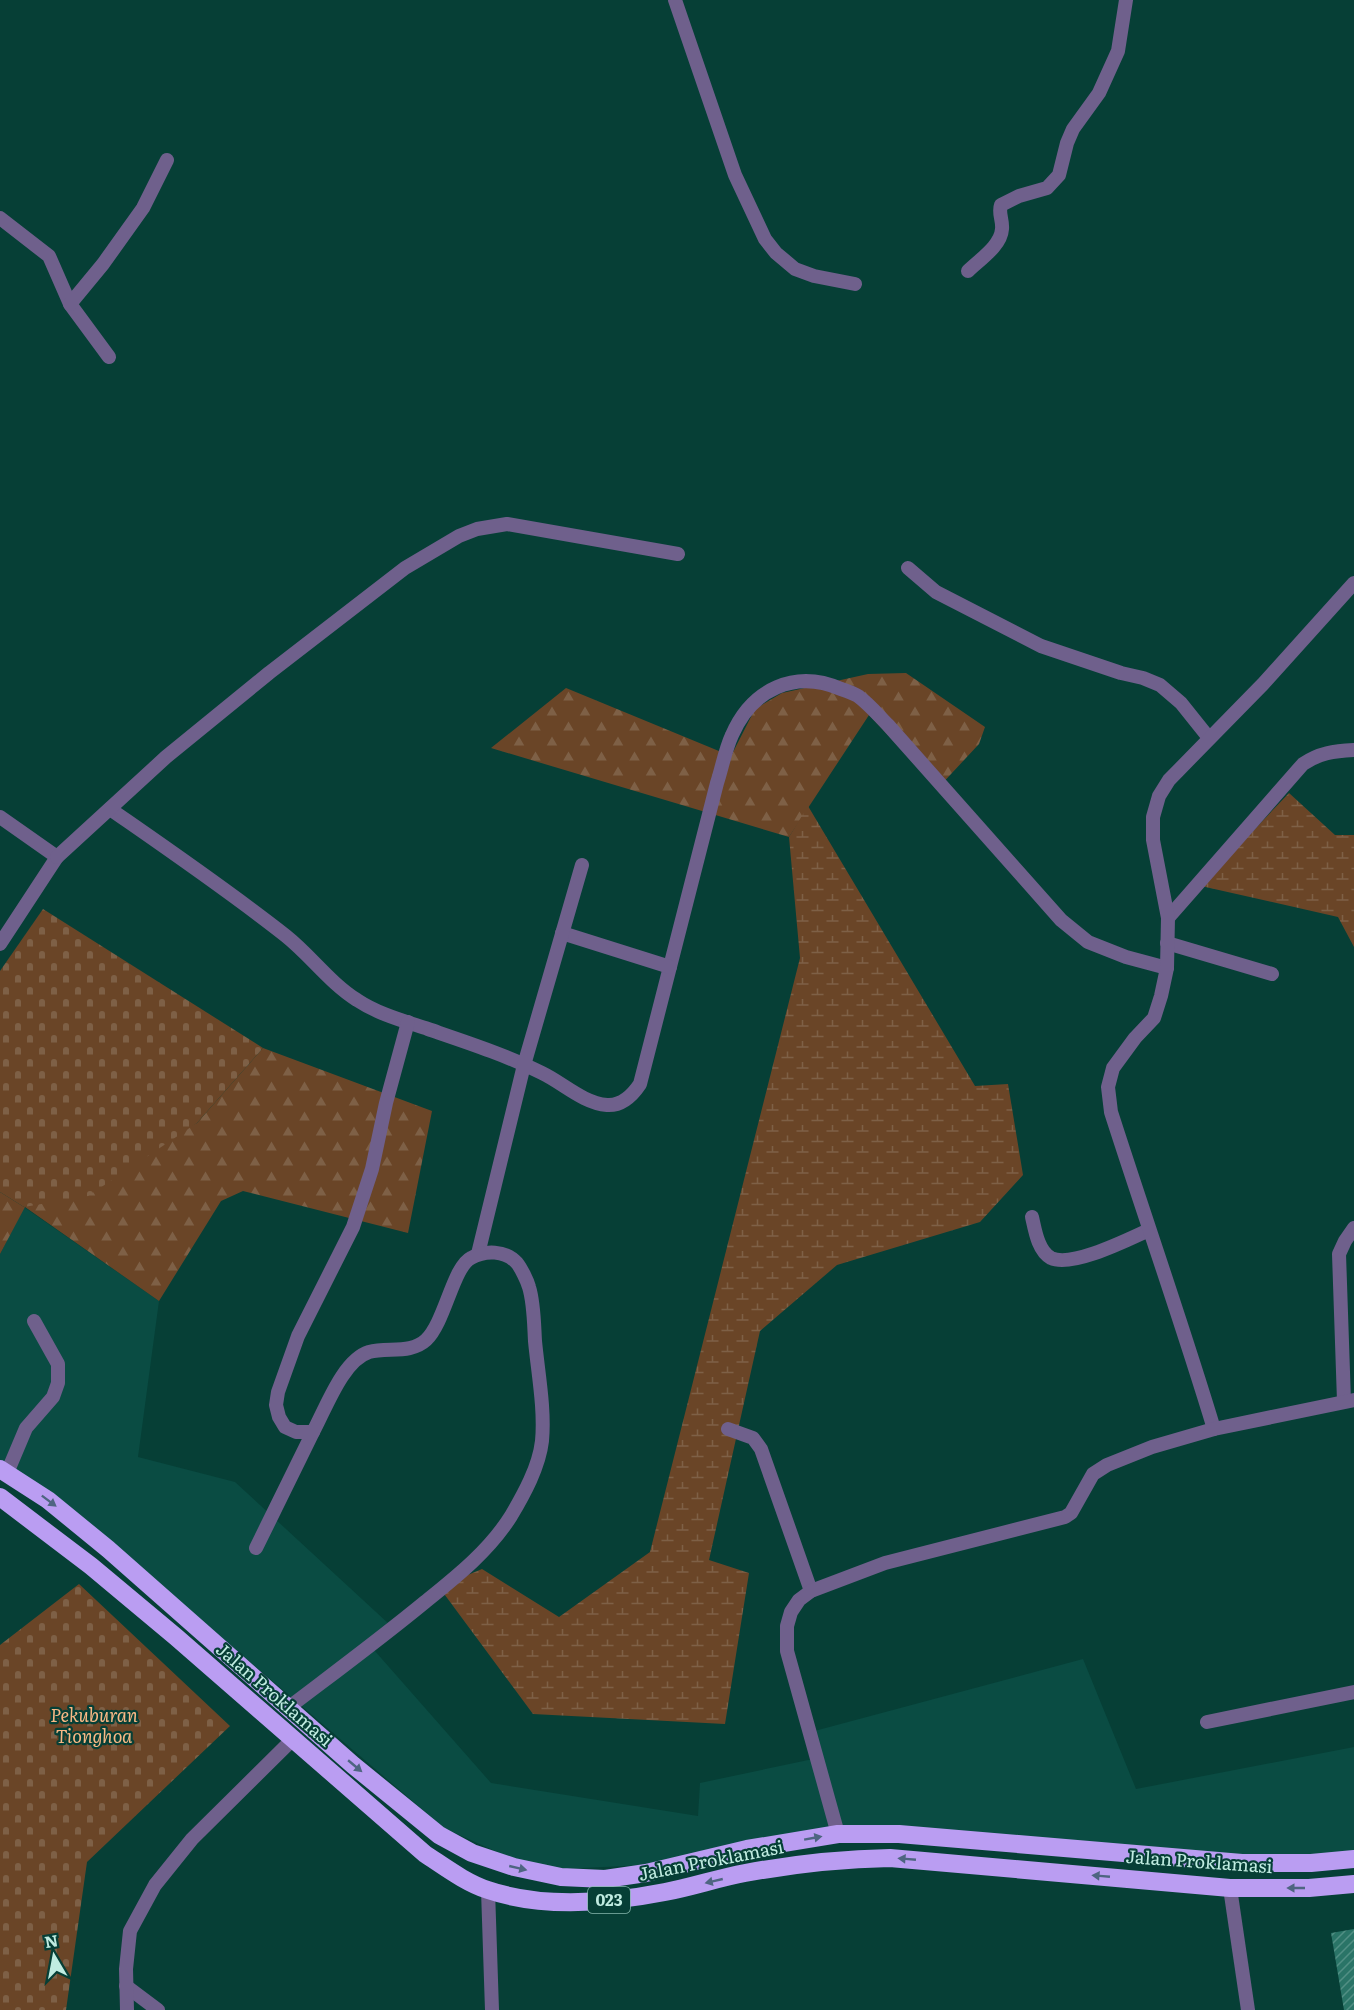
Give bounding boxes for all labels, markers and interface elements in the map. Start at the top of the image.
one-way arrow [40,1495,56,1507]
street label: Jalan Proklamasi [211,1635,339,1752]
park label: Pekuburan Tionghoa [50,1701,138,1749]
one-way arrow [347,1759,362,1772]
street label: Jalan Proklamasi [636,1832,786,1887]
one-way arrow [804,1833,823,1842]
street label: Jalan Proklamasi [1125,1842,1273,1879]
one-way arrow [897,1854,916,1864]
one-way arrow [509,1863,527,1873]
one-way arrow [1092,1871,1111,1881]
one-way arrow [705,1876,723,1886]
one-way arrow [1286,1883,1305,1893]
road number: 023 [588,1887,630,1913]
north arrow [24,1926,84,1986]
text: N [43,1927,60,1953]

